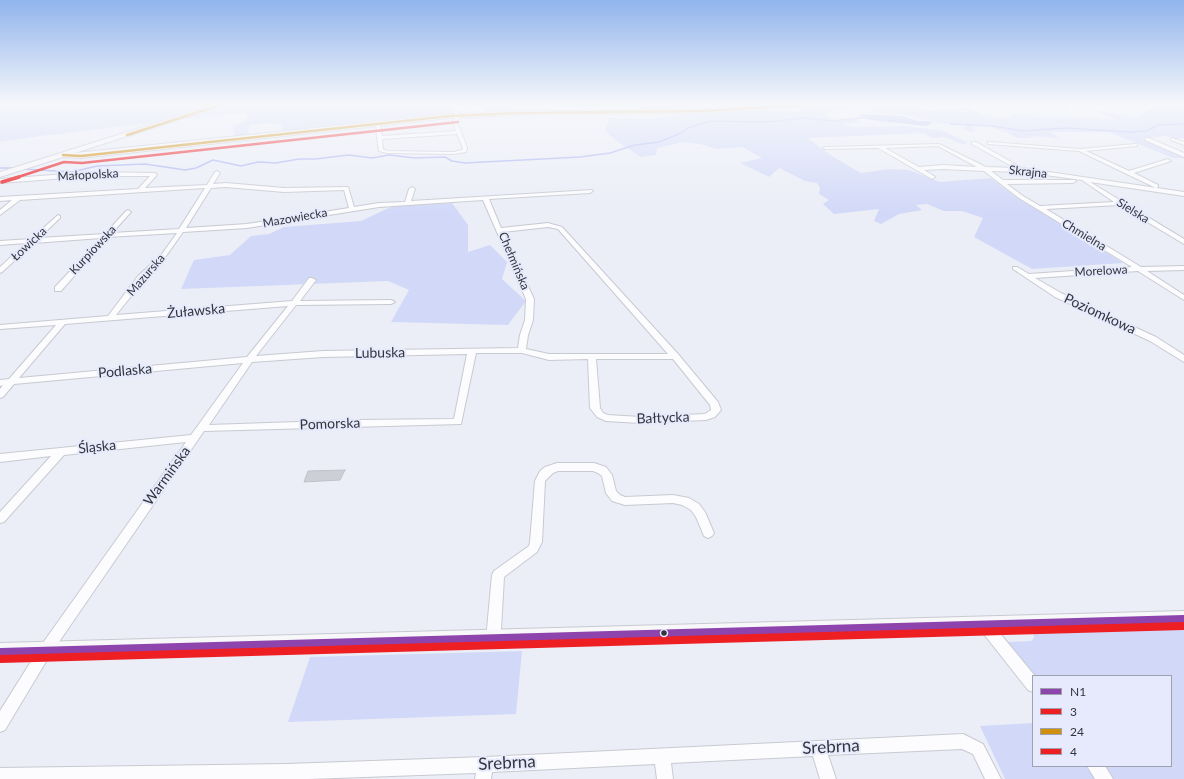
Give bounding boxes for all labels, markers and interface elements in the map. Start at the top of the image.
street label: Skrajna [1008,163,1048,181]
street label: Małopolska [57,166,119,184]
street label: Sielska [1114,195,1152,227]
street label: Mazowiecka [262,205,328,231]
street label: Chmielna [1059,216,1109,254]
street label: Kurpiowska [67,223,119,277]
street label: Łowicka [8,224,50,264]
street label: Chełmińska [495,230,533,292]
street label: Mazurska [124,251,168,299]
street label: Morelowa [1074,262,1128,280]
street label: Poziomkowa [1061,290,1139,338]
street label: Żuławska [166,300,226,322]
street label: Lubuska [355,344,405,362]
street label: Podlaska [97,360,153,382]
street label: Bałtycka [636,409,690,427]
street label: Pomorska [299,415,361,433]
street label: Śląska [77,437,117,457]
street label: Warmińska [140,443,194,509]
unlabelled marker [659,628,669,638]
legend [1032,675,1172,767]
text: N1 [1070,684,1086,699]
text: 3 [1070,704,1077,719]
text: 24 [1070,724,1084,739]
street label: Srebrna [802,735,860,759]
text: 4 [1070,744,1077,759]
street label: Srebrna [478,751,536,775]

